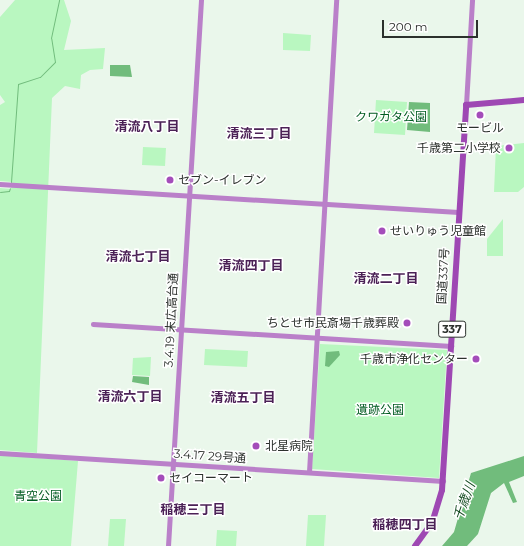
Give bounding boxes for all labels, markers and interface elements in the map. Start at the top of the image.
scale bar [384,12,480,38]
text: 200 m [389,19,428,34]
park label: クワガタ公園 [355,110,427,124]
marker: モービル [475,110,485,120]
district label: 清流八丁目 [115,118,179,134]
place label: モービル [456,121,504,135]
district label: 清流三丁目 [227,125,291,141]
place label: 千歳第二小学校 [417,141,501,155]
marker: 千歳第二小学校 [504,143,514,153]
place label: セブン-イレブン [178,173,267,187]
marker: セブン-イレブン [165,175,175,185]
place label: せいりゅう児童館 [390,224,486,238]
marker: せいりゅう児童館 [377,226,387,236]
street label: 国道337号 [434,247,452,305]
district label: 清流七丁目 [106,248,170,264]
district label: 清流四丁目 [219,257,283,273]
district label: 清流二丁目 [354,270,418,286]
street label: 3.4.19 末広高台通 [161,272,181,368]
place label: ちとせ市民斎場千歳葬殿 [267,316,399,330]
marker: ちとせ市民斎場千歳葬殿 [402,318,412,328]
road number: 337 [438,320,466,338]
place label: 千歳市浄化センター [360,352,468,366]
marker: 千歳市浄化センター [471,354,481,364]
district label: 清流六丁目 [98,388,162,404]
district label: 清流五丁目 [211,389,275,405]
park label: 遺跡公園 [356,403,404,417]
place label: 北星病院 [265,439,313,453]
marker: 北星病院 [250,440,262,452]
street label: 3.4.17 29号通 [173,446,247,466]
place label: セイコーマート [169,471,253,485]
marker: セイコーマート [156,473,166,483]
water label: 千歳川 [450,480,478,522]
park label: 青空公園 [14,489,62,503]
district label: 稲穂三丁目 [161,501,225,517]
district label: 稲穂四丁目 [373,516,437,532]

